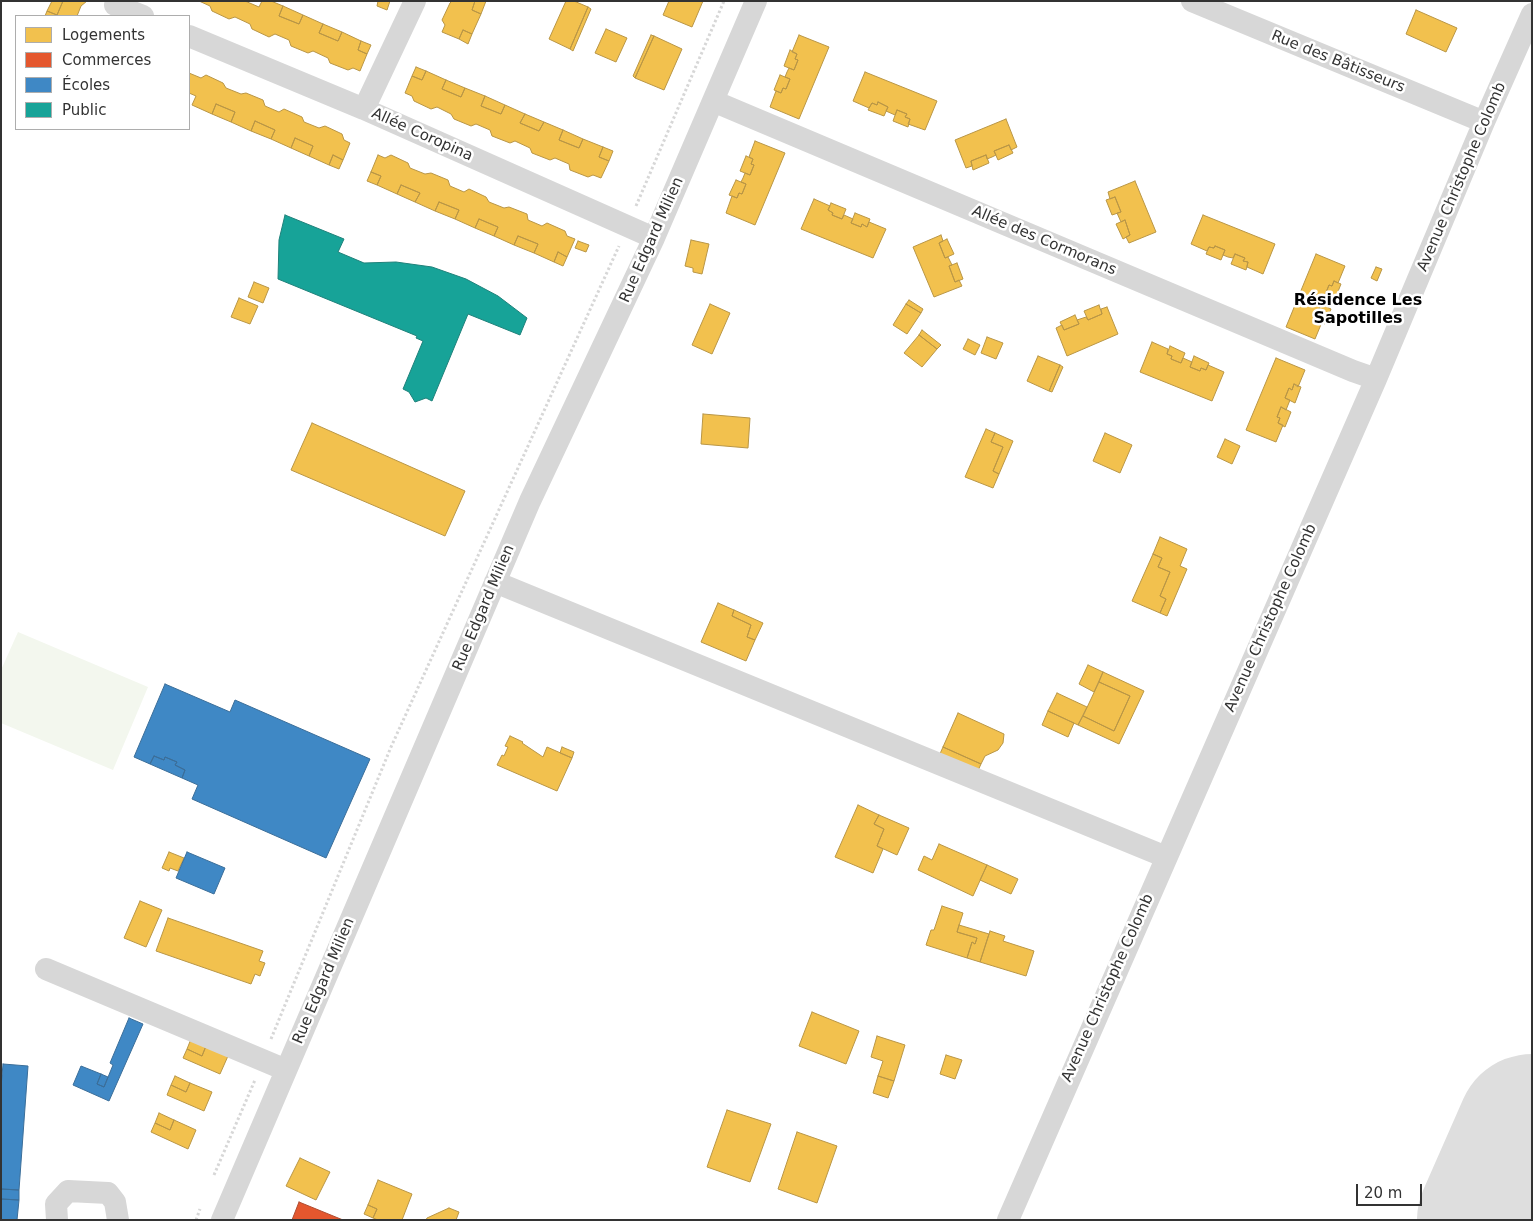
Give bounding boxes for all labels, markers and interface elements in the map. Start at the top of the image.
legend [15,15,190,130]
text: Logements [62,26,145,44]
street label: Rue des Bâtisseurs [1269,27,1407,97]
text: Commerces [62,51,151,69]
text: Écoles [62,76,110,94]
street label: Avenue Christophe Colomb [1414,80,1510,274]
text: Public [62,101,106,119]
street label: Allée Coropina [369,105,475,165]
street label: Rue Edgard Milien [616,175,688,305]
street label: Allée des Cormorans [969,202,1119,280]
district label: Résidence Les Sapotilles [1294,291,1422,329]
street label: Avenue Christophe Colomb [1221,521,1321,715]
street label: Rue Edgard Milien [449,542,519,674]
street label: Avenue Christophe Colomb [1058,891,1158,1085]
street label: Rue Edgard Milien [289,915,359,1047]
scale bar [1358,1174,1424,1206]
text: 20 m [1364,1184,1402,1202]

